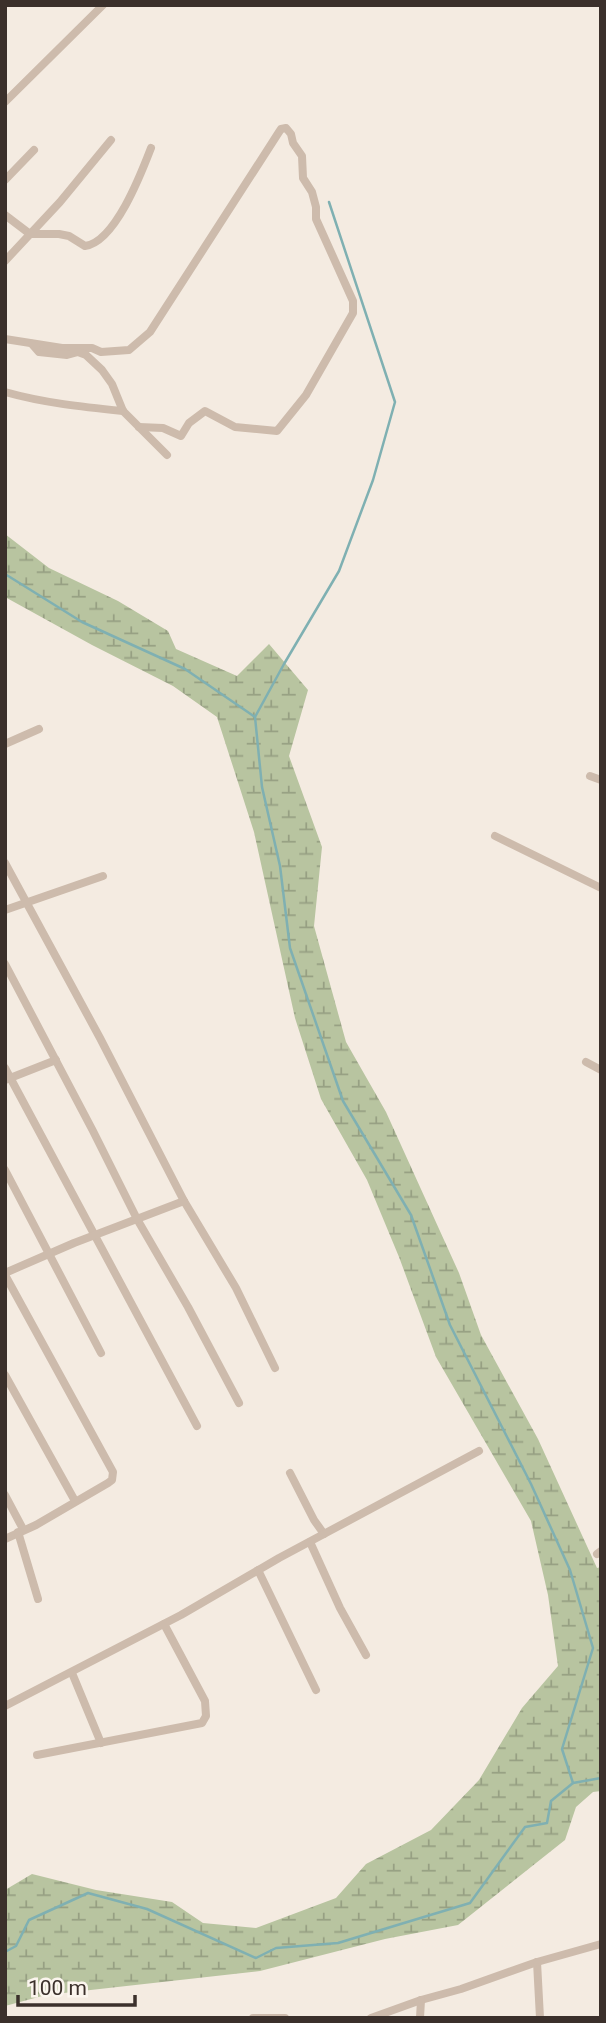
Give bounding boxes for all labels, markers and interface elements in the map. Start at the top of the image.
scale bar [18,1964,135,2008]
text: 100 m [28,1976,87,2000]

